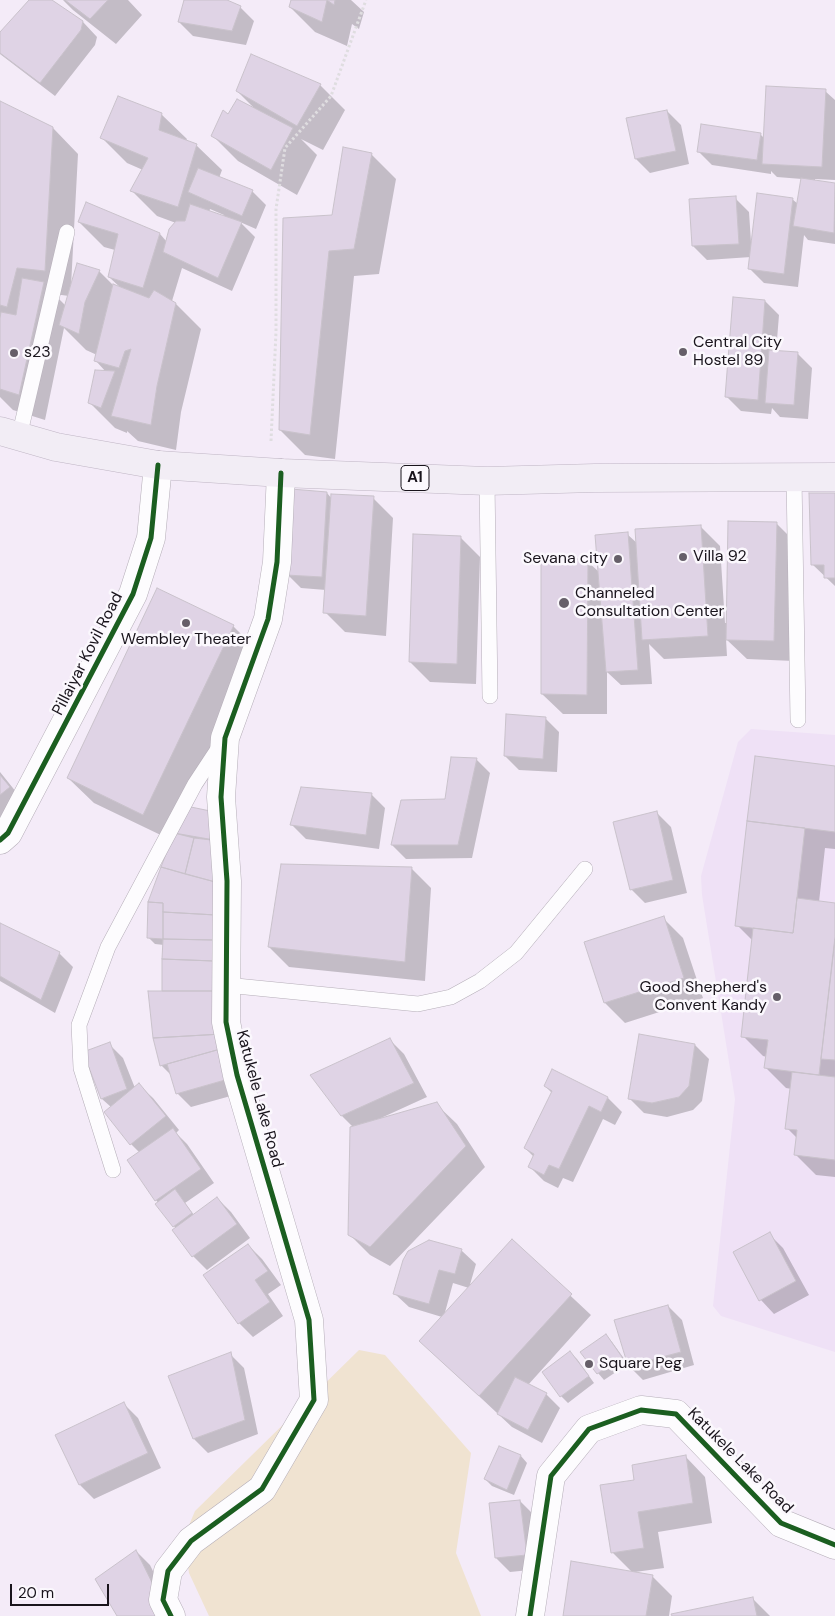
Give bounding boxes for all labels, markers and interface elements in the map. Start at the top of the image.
place label: Central City Hostel 89 [693,333,782,371]
place label: s23 [24,343,51,363]
marker: Central City Hostel 89 [677,346,689,358]
marker: s23 [8,347,20,359]
road number: A1 [401,466,429,490]
place label: Villa 92 [693,547,747,567]
place label: Sevana city [523,549,608,569]
marker: Villa 92 [677,551,689,563]
marker: Sevana city [612,553,624,565]
place label: Channeled Consultation Center [575,584,725,622]
street label: Pillaiyar Kovil Road [49,589,127,719]
marker: Channeled Consultation Center [557,596,571,610]
marker: Wembley Theater [180,617,192,629]
place label: Wembley Theater [121,630,251,650]
place label: Good Shepherd's Convent Kandy [640,978,767,1016]
marker: Good Shepherd's Convent Kandy [771,991,783,1003]
street label: Katukele Lake Road [231,1028,287,1170]
place label: Square Peg [599,1354,682,1374]
marker: Square Peg [583,1358,595,1370]
street label: Katukele Lake Road [683,1404,797,1518]
scale bar [12,1574,111,1606]
text: 20 m [18,1583,54,1603]

